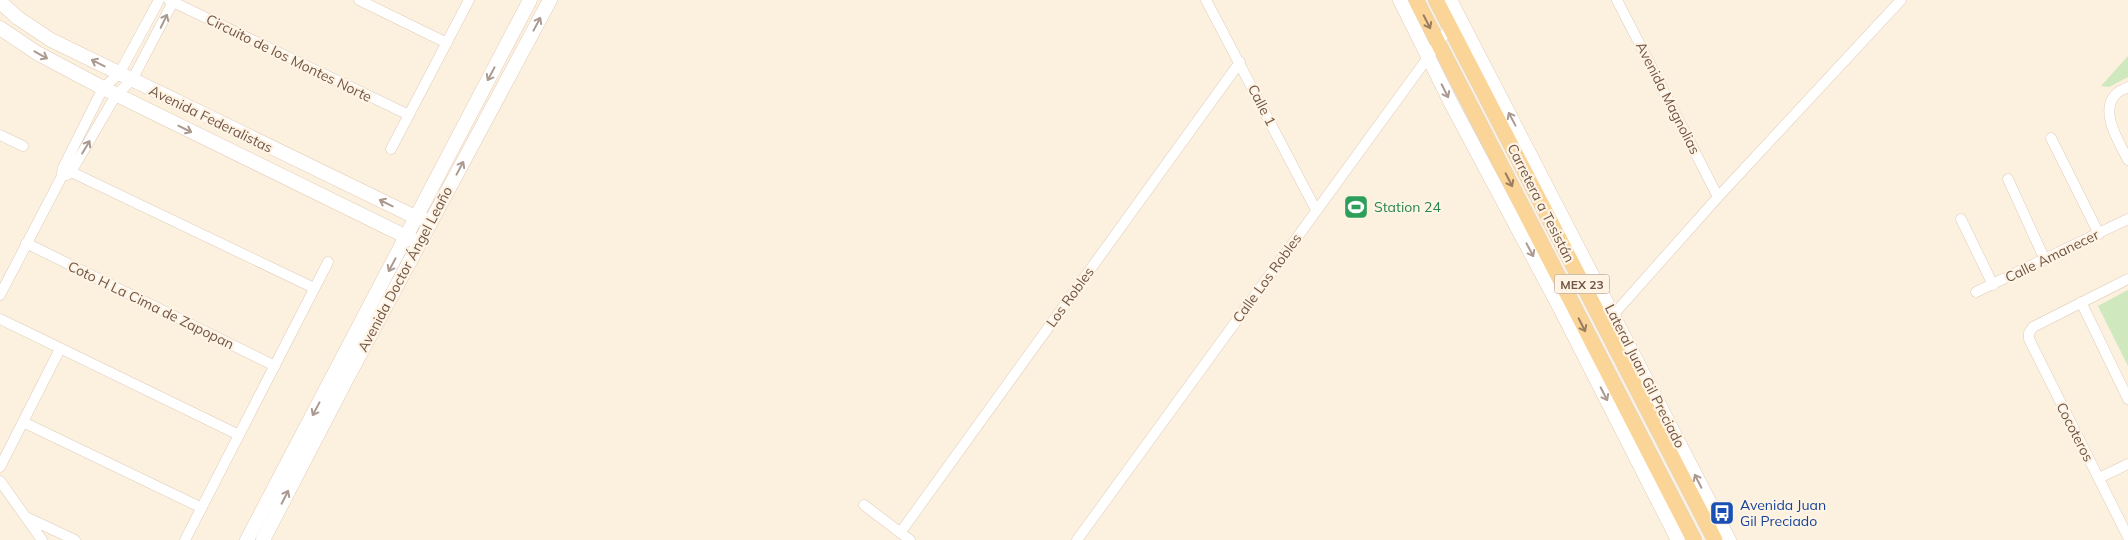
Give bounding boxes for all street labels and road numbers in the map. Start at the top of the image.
street label: Circuito de los Montes Norte [203,10,375,106]
street label: Avenida Magnolias [1632,39,1704,157]
street label: Avenida Federalistas [146,81,276,157]
street label: Calle 1 [1244,81,1280,129]
street label: Carretera a Tesistán [1503,141,1579,265]
street label: Avenida Doctor Ángel Leaño [354,183,456,355]
street label: Calle Amanecer [2002,225,2103,286]
street label: Calle Los Robles [1229,230,1305,326]
street label: Coto H La Cima de Zapopan [65,257,237,353]
street label: Los Robles [1042,263,1098,331]
road number: MEX 23 [1554,274,1610,294]
street label: Lateral Juan Gil Preciado [1601,301,1689,451]
street label: Cocoteros [2052,399,2098,465]

